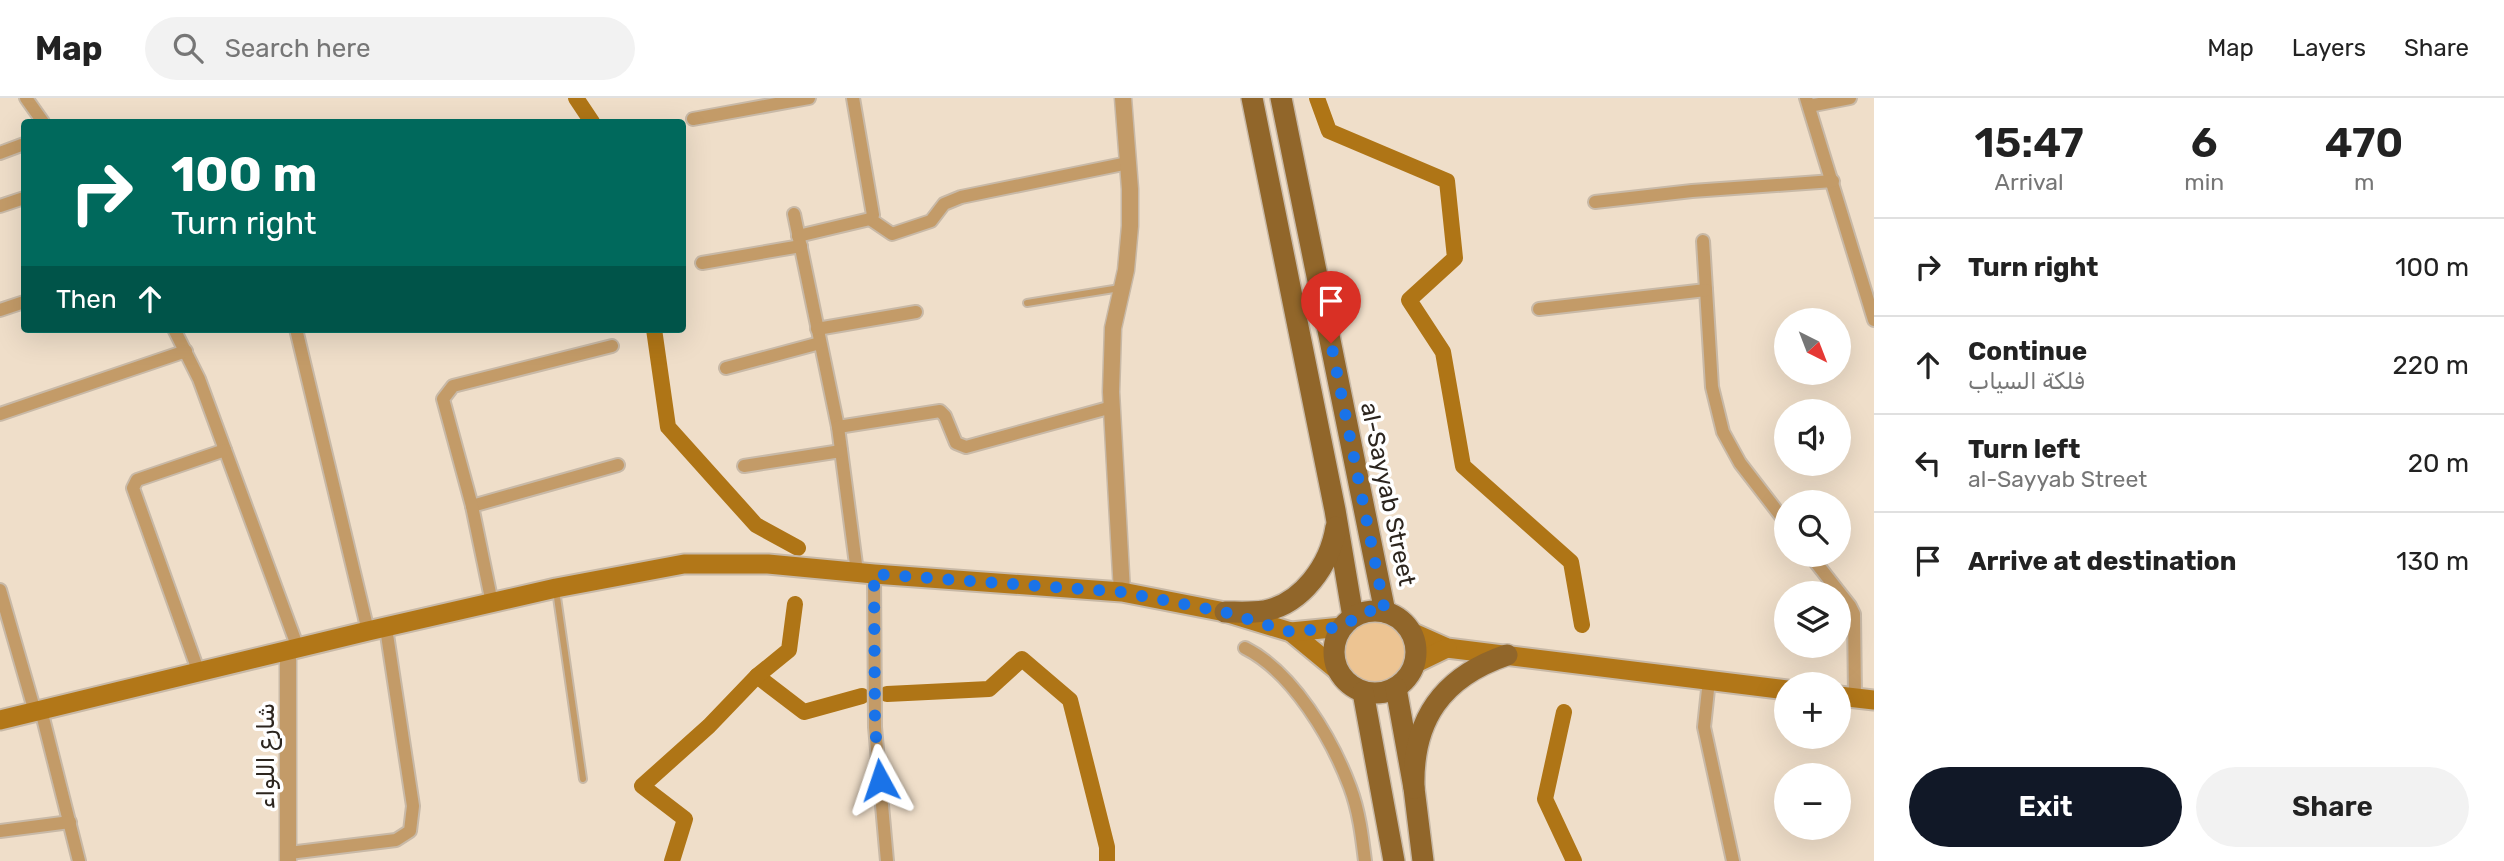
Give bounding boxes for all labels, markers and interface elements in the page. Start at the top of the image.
search box [145,17,635,80]
text: Map [35,29,103,68]
icon: search [169,29,207,67]
text: Search here [225,33,370,64]
text: Map [2207,34,2254,62]
text: Layers [2292,34,2366,62]
text: Share [2404,34,2469,62]
text: 15:47 [1975,118,2084,168]
text: 6 [2191,118,2218,168]
text: 470 [2325,118,2403,168]
text: 100 m [171,145,317,203]
icon: right [56,147,147,238]
text: Arrival [1995,168,2064,196]
text: min [2184,168,2224,196]
text: m [2354,168,2374,196]
text: Turn right [171,204,316,242]
icon: right [1909,248,1947,286]
text: Turn right [1968,252,2098,283]
text: 100 m [2395,252,2469,283]
pin [1301,271,1361,343]
icon: ahead [131,280,169,318]
icon: arrive [1312,282,1350,320]
text: Then [56,284,117,315]
north arrow [1774,308,1852,385]
map controls [1774,308,1851,840]
text: Continue [1968,336,2087,367]
icon: ahead [1909,346,1947,384]
text: 220 m [2392,350,2469,381]
text: فلكة السياب [1968,367,2085,395]
button: sound [1774,399,1851,476]
street label: al-Sayyab Street [1355,400,1421,588]
text: Turn left [1968,434,2080,465]
icon: left [1909,444,1947,482]
text: 20 m [2408,448,2469,479]
text: al-Sayyab Street [1968,465,2147,493]
button: search [1774,490,1851,567]
icon: arrive [1909,542,1947,580]
text: Arrive at destination [1968,546,2236,577]
text: 130 m [2396,546,2469,577]
button: layers [1774,581,1851,658]
button: + [1774,672,1851,749]
street label: شارع اللواء [252,703,282,809]
position arrow [843,743,917,817]
button: − [1774,763,1851,840]
button: Exit [1909,767,2182,847]
button: Share [2196,767,2469,847]

